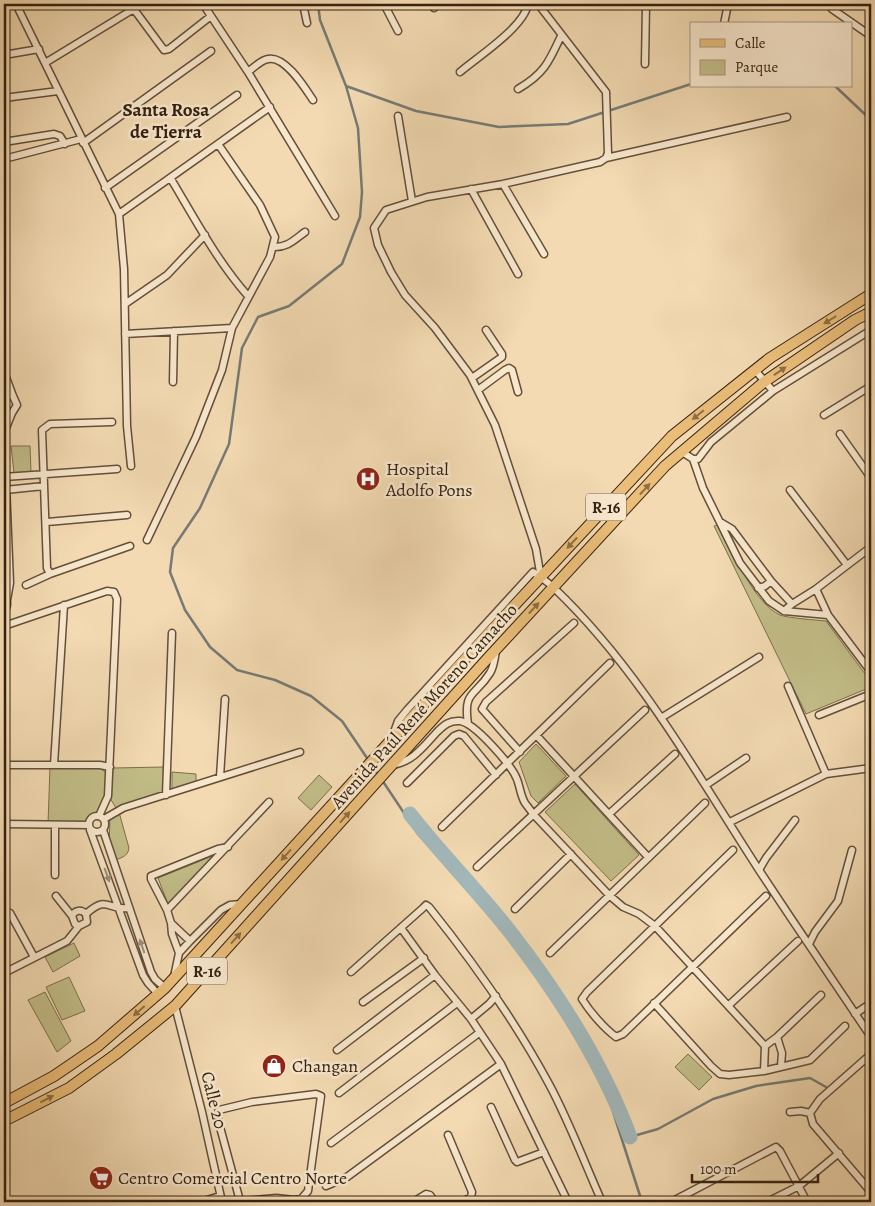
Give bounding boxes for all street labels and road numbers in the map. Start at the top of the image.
road number: R-16 [586,494,626,520]
street label: Avenida Paúl René Moreno Camacho [325,598,523,815]
road number: R-16 [187,958,227,984]
street label: Calle 20 [195,1069,233,1131]

